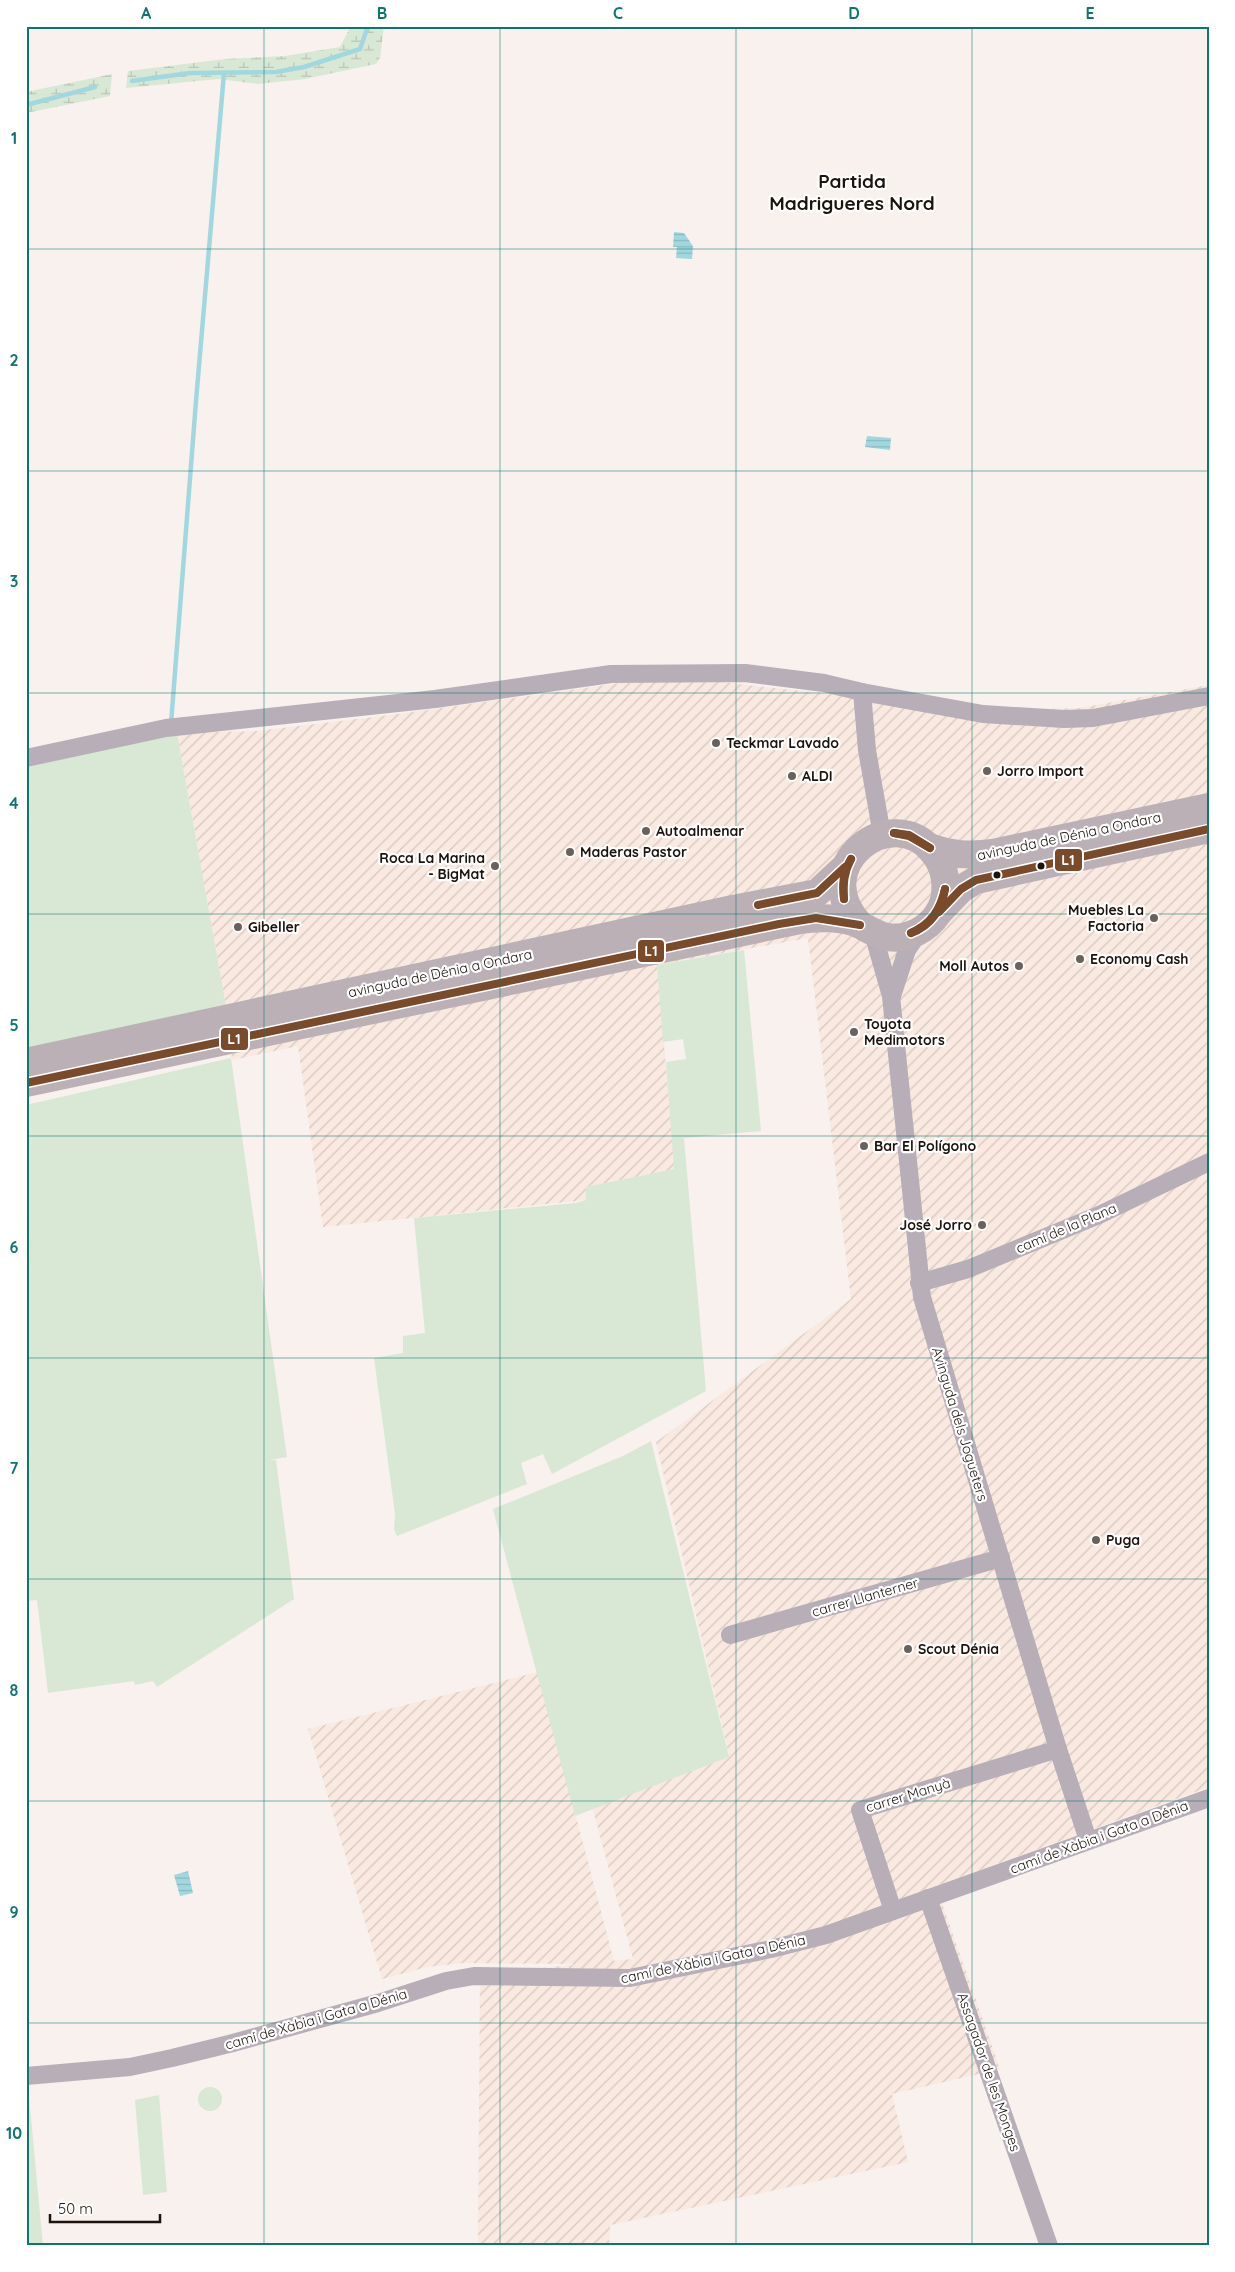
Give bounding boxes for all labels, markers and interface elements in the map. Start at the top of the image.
text: A [141,3,152,23]
text: B [377,3,387,23]
text: C [613,3,623,23]
text: D [848,3,860,23]
text: E [1085,3,1095,23]
text: 1 [11,128,17,148]
district label: Partida Madrigueres Nord [769,169,935,215]
text: 2 [9,350,19,370]
text: 3 [10,571,18,591]
place label: Teckmar Lavado [726,734,839,752]
marker: Teckmar Lavado [710,737,722,749]
place label: Jorro Import [997,762,1084,780]
marker: Jorro Import [981,765,993,777]
place label: ALDI [802,767,833,785]
marker: ALDI [786,770,798,782]
text: 4 [9,793,19,813]
street label: avinguda de Dénia a Ondara [975,808,1163,864]
place label: Autoalmenar [656,822,744,840]
marker: Autoalmenar [640,825,652,837]
place label: Maderas Pastor [580,843,687,861]
marker: Maderas Pastor [564,846,576,858]
line badge: L1 [1054,848,1083,872]
place label: Roca La Marina - BigMat [379,849,485,883]
text: L1 [1061,851,1075,869]
marker: Roca La Marina - BigMat [489,860,501,872]
unlabelled marker [1036,861,1046,871]
unlabelled marker [992,870,1002,880]
place label: Muebles La Factoria [1068,901,1144,935]
marker: Muebles La Factoria [1148,912,1160,924]
place label: Gibeller [248,918,300,936]
marker: Gibeller [232,921,244,933]
line badge: L1 [637,939,665,963]
text: L1 [644,942,658,960]
street label: avinguda de Dénia a Ondara [346,945,534,1001]
place label: Economy Cash [1090,950,1189,968]
marker: Economy Cash [1074,953,1086,965]
place label: Moll Autos [939,957,1009,975]
marker: Moll Autos [1013,960,1025,972]
text: 5 [9,1015,19,1035]
place label: Toyota Medimotors [864,1015,945,1049]
marker: Toyota Medimotors [848,1026,860,1038]
line badge: L1 [220,1027,249,1051]
text: L1 [227,1030,241,1048]
place label: Bar El Polígono [874,1137,977,1155]
marker: Bar El Polígono [858,1140,870,1152]
street label: camí de la Plana [1013,1199,1119,1257]
place label: José Jorro [900,1216,972,1234]
marker: José Jorro [976,1219,988,1231]
text: 6 [10,1237,19,1257]
street label: Avinguda dels Jogueters [928,1345,992,1503]
text: 7 [10,1458,19,1478]
place label: Puga [1106,1531,1140,1549]
marker: Puga [1090,1534,1102,1546]
street label: carrer Llanterner [810,1573,921,1621]
place label: Scout Dénia [918,1640,999,1658]
marker: Scout Dénia [902,1643,914,1655]
text: 8 [10,1680,19,1700]
street label: carrer Manyà [863,1774,953,1816]
street label: camí de Xàbia i Gata a Dénia [1007,1796,1191,1878]
text: 9 [9,1902,19,1922]
street label: camí de Xàbia i Gata a Dénia [619,1931,807,1987]
street label: camí de Xàbia i Gata a Dénia [223,1984,409,2054]
street label: Assagador de les Monges [953,1990,1025,2154]
text: 10 [6,2123,22,2143]
scale bar [50,2192,160,2224]
text: 50 m [58,2199,93,2218]

